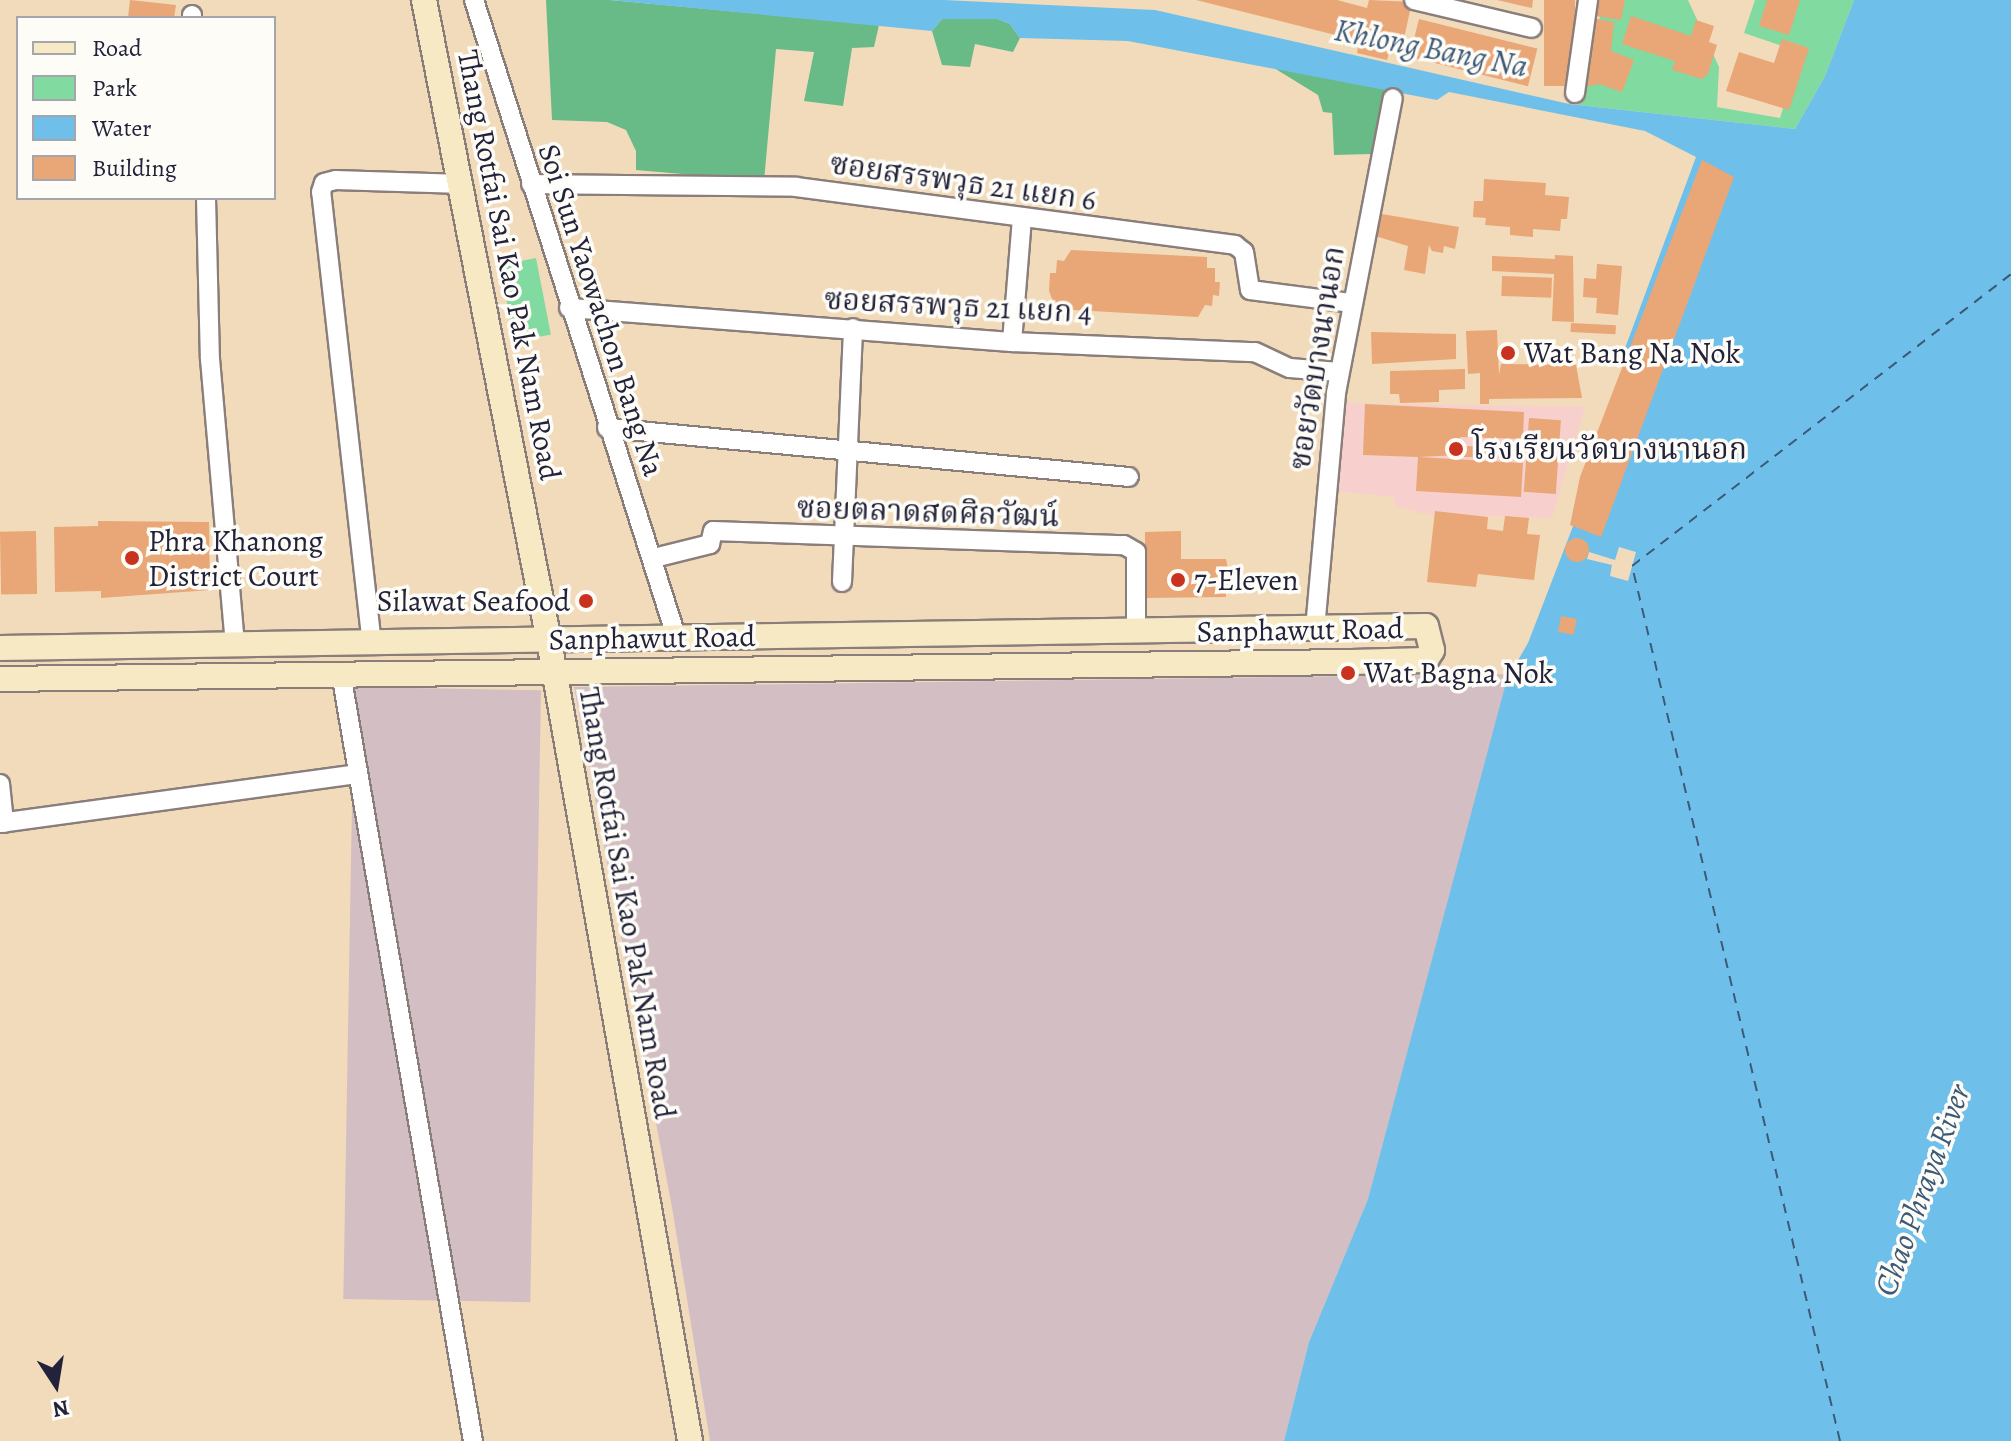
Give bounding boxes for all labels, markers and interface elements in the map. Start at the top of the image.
water label: Khlong Bang Na [1331,10,1531,86]
legend [16,16,276,200]
text: Road [92,32,142,64]
street label: Thang Rotfai Sai Kao Pak Nam Road [450,47,568,483]
text: Park [92,72,137,104]
text: Water [92,112,152,144]
street label: Soi Sun Yaowachon Bang Na [530,139,672,481]
street label: ซอยสรรพวุธ 21 แยก 6 [828,146,1098,218]
text: Building [92,152,177,184]
street label: ซอยวัดบางนานอก [1282,244,1352,472]
street label: ซอยสรรพวุธ 21 แยก 4 [823,281,1093,331]
place label: Wat Bang Na Nok [1524,335,1740,371]
marker: Wat Bang Na Nok [1499,344,1517,362]
place label: โรงเรียนวัดบางนานอก [1472,431,1747,467]
marker: โรงเรียนวัดบางนานอก [1447,440,1465,458]
street label: ซอยตลาดสดศิลวัฒน์ [796,489,1060,535]
place label: Phra Khanong District Court [148,523,323,594]
marker: Phra Khanong District Court [123,549,141,567]
place label: 7-Eleven [1194,562,1298,598]
marker: 7-Eleven [1169,571,1187,589]
place label: Silawat Seafood [377,583,570,619]
marker: Silawat Seafood [577,592,595,610]
street label: Sanphawut Road [1196,610,1404,650]
street label: Sanphawut Road [548,618,756,658]
place label: Wat Bagna Nok [1364,655,1553,691]
marker: Wat Bagna Nok [1339,664,1357,682]
street label: Thang Rotfai Sai Kao Pak Nam Road [571,684,683,1122]
water label: Chao Phraya River [1866,1079,1978,1301]
north arrow [16,1345,96,1425]
text: N [50,1392,72,1425]

